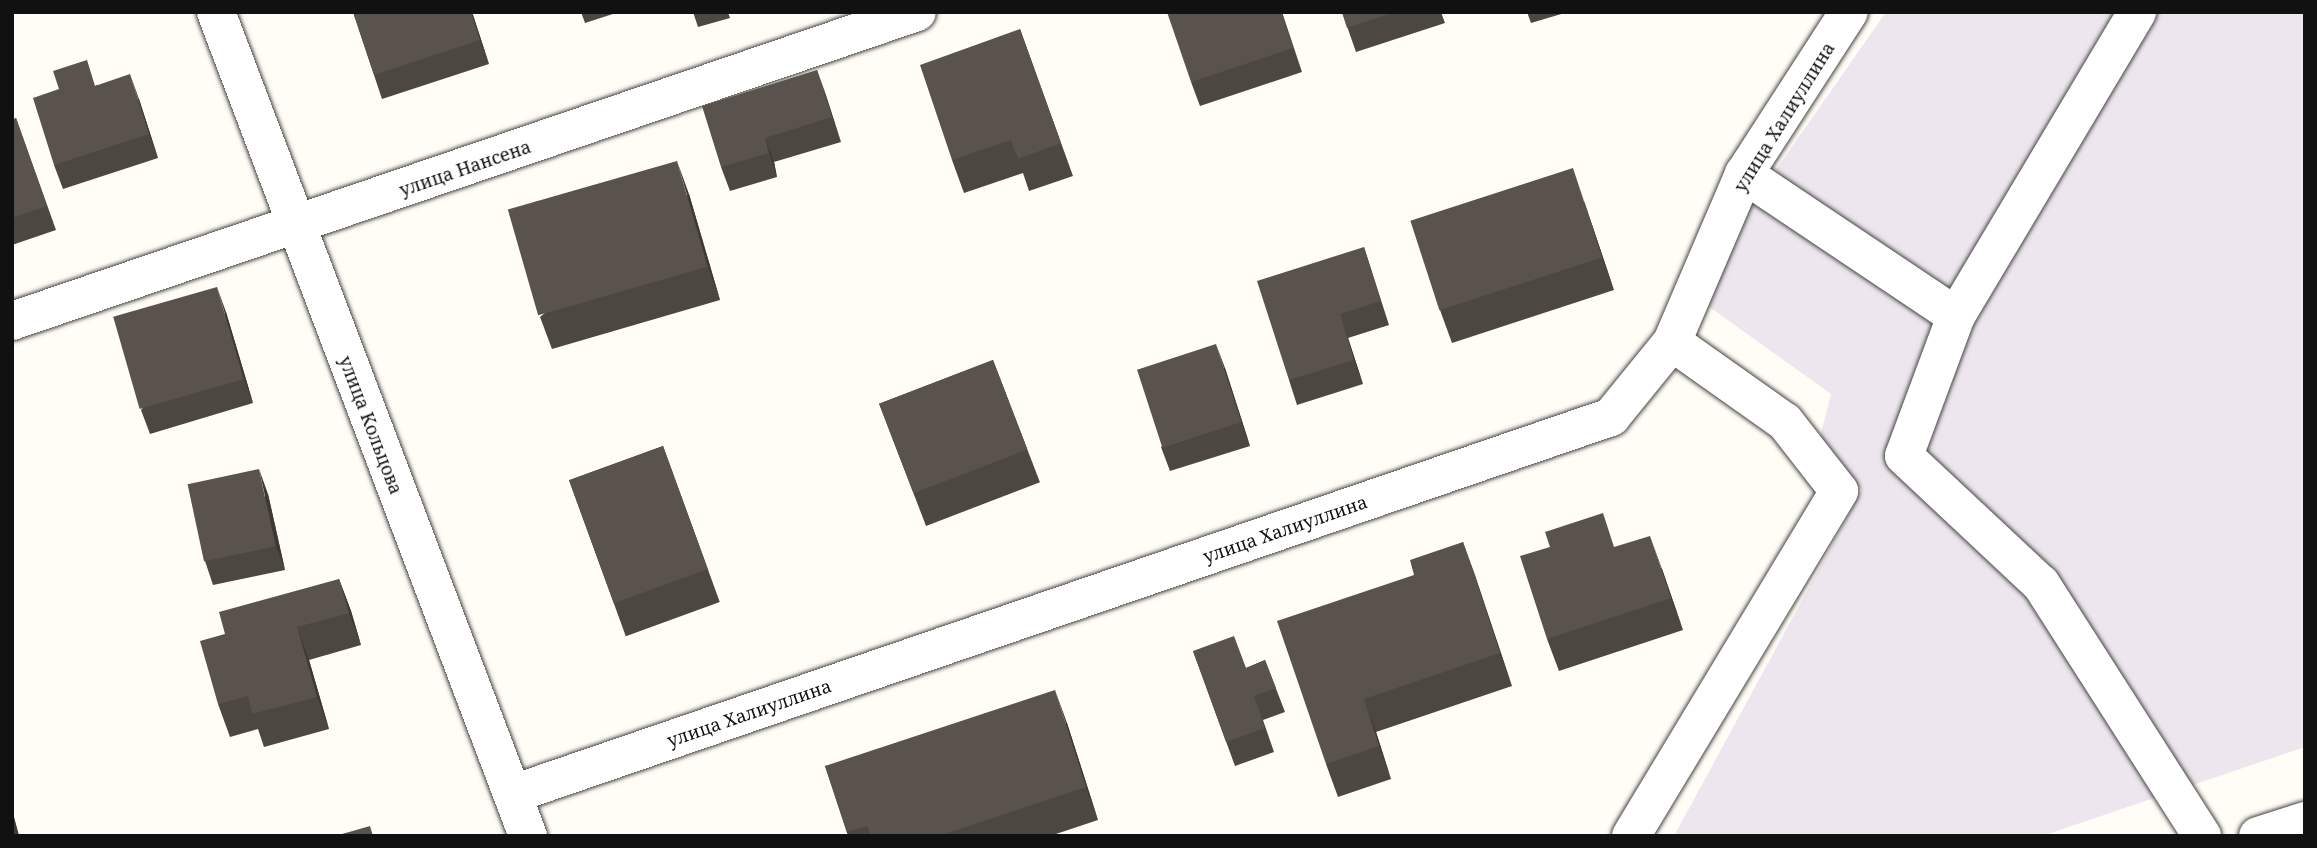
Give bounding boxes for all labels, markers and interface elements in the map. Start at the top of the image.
street label: улица Халиуллина [1729,38,1839,196]
street label: улица Нансена [396,135,534,201]
street label: улица Кольцова [335,353,407,497]
street label: улица Халиуллина [1200,491,1370,567]
street label: улица Халиуллина [664,675,834,751]

